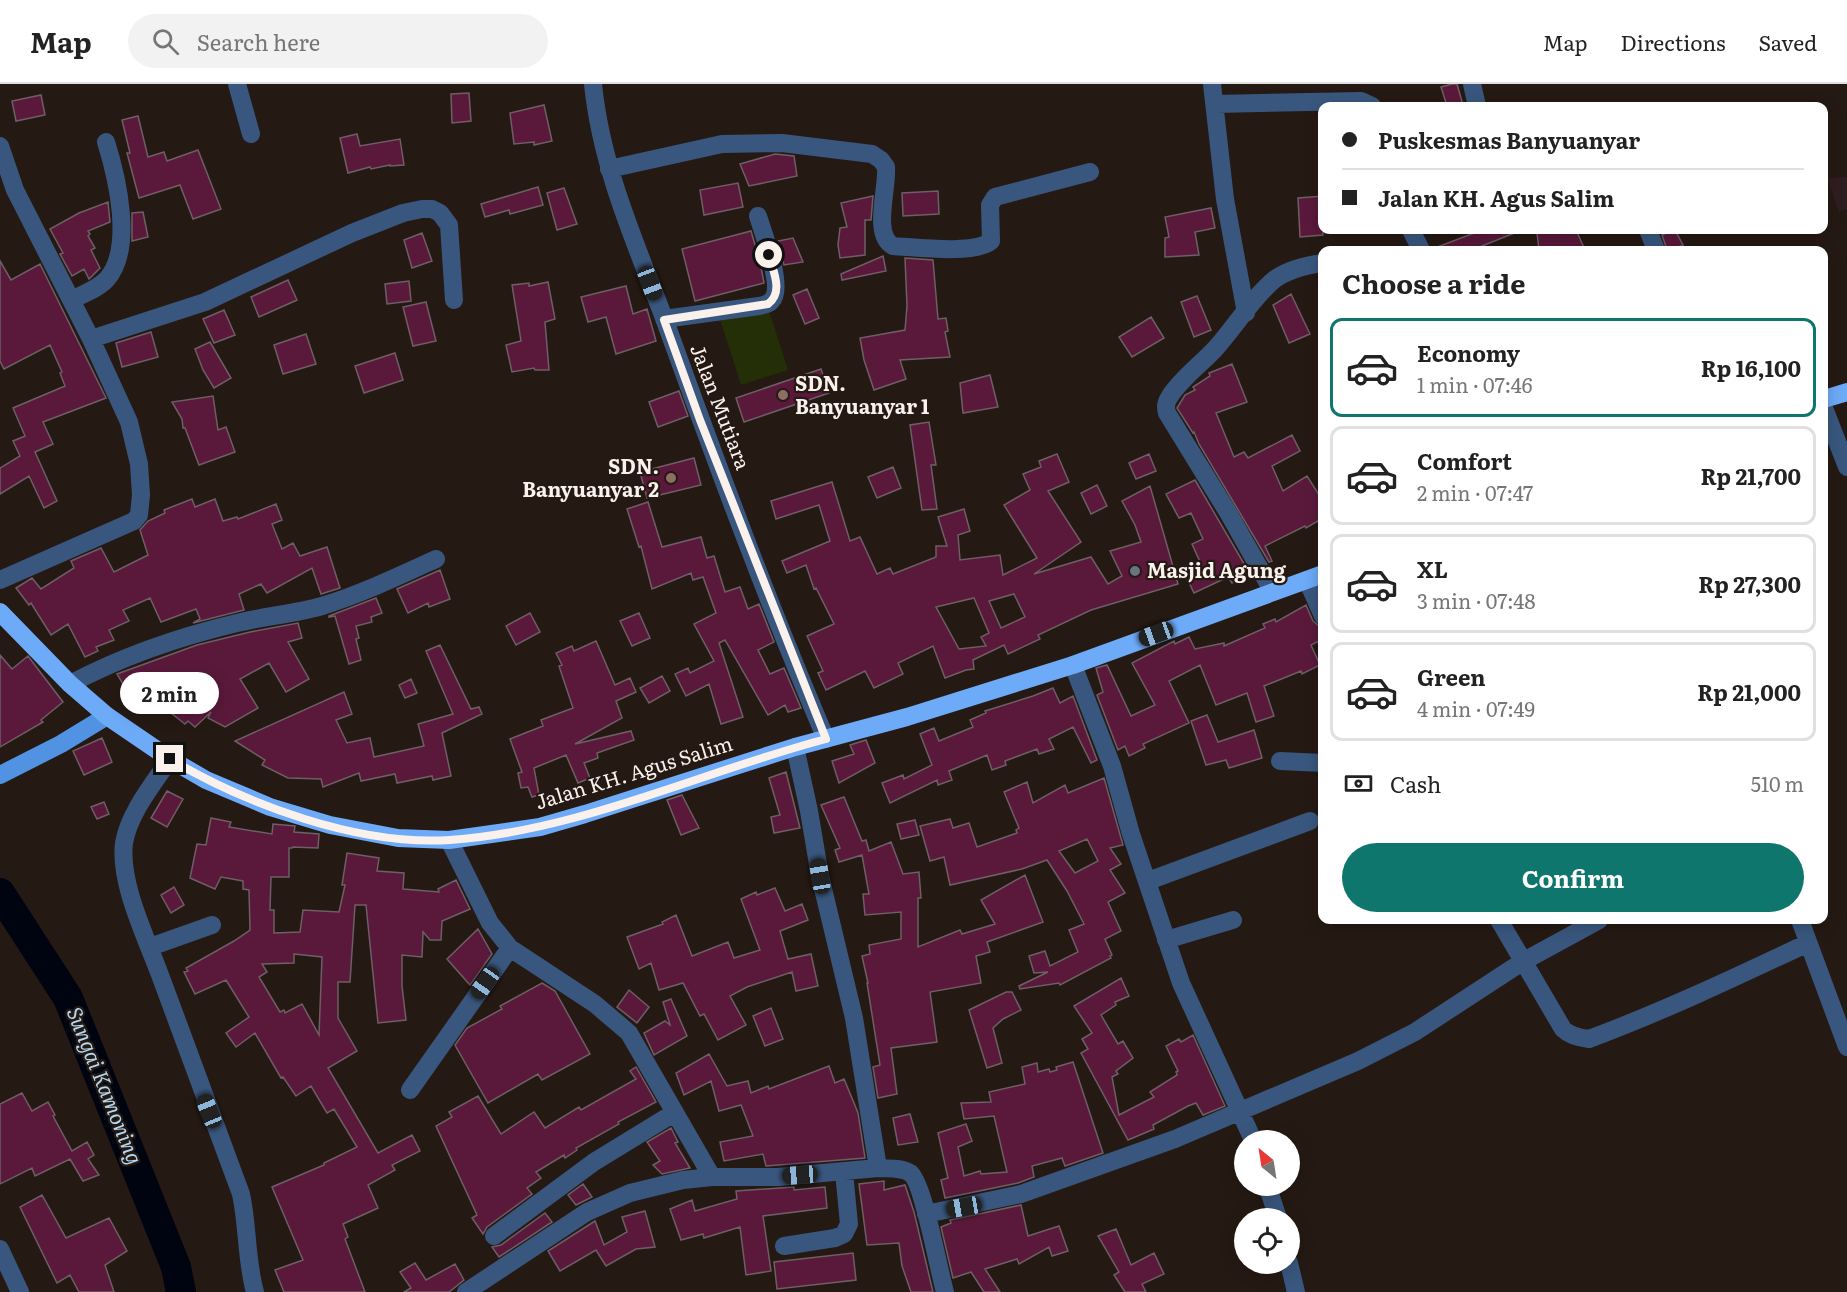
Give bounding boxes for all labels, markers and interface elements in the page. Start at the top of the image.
search box [128,14,548,68]
text: Map [30,20,92,62]
icon: search [149,25,182,58]
text: Search here [197,25,320,58]
text: Map [1543,26,1588,57]
text: Directions [1621,26,1726,57]
text: Saved [1759,26,1817,57]
text: Puskesmas Banyuanyar [1378,123,1640,156]
text: Jalan KH. Agus Salim [1378,181,1614,214]
route start [755,241,782,268]
text: Choose a ride [1342,262,1525,302]
car [635,263,665,303]
text: Economy [1417,336,1520,369]
street label: Jalan Mutiara [684,339,760,474]
icon: car [1345,341,1399,395]
text: Rp 16,100 [1701,351,1801,384]
place label: SDN. Banyuanyar 1 [795,367,929,420]
text: 1 min · 07:46 [1417,369,1532,399]
marker: SDN. Banyuanyar 1 [776,388,790,402]
text: Comfort [1417,444,1512,477]
icon: car [1345,449,1399,503]
place label: SDN. Banyuanyar 2 [522,450,659,503]
text: Rp 21,700 [1701,459,1801,492]
marker: SDN. Banyuanyar 2 [664,471,678,485]
text: 2 min · 07:47 [1417,477,1533,507]
text: XL [1417,552,1448,585]
place label: Masjid Agung [1147,554,1287,584]
icon: car [1345,557,1399,611]
marker: Masjid Agung [1128,564,1142,578]
text: Rp 27,300 [1698,567,1801,600]
text: 3 min · 07:48 [1417,585,1535,615]
car [1136,619,1176,649]
text: Green [1417,660,1486,693]
icon: car [1345,665,1399,719]
callout: 2 min [120,672,219,714]
text: Rp 21,000 [1697,675,1801,708]
text: 2 min [142,678,197,708]
text: 4 min · 07:49 [1417,693,1535,723]
street label: Jalan KH. Agus Salim [531,727,736,815]
route end [156,745,183,772]
icon: cash [1342,767,1375,800]
text: Cash [1390,767,1441,800]
text: 510 m [1751,768,1804,798]
button: Confirm [1342,843,1804,912]
car [808,857,832,895]
car [467,963,503,1003]
water label: Sungai Kamoning [61,1002,152,1168]
car [194,1091,224,1131]
north arrow [1234,1130,1300,1196]
map controls [1234,1130,1300,1274]
car [781,1165,819,1185]
car [945,1195,983,1219]
button: locate [1234,1208,1300,1274]

